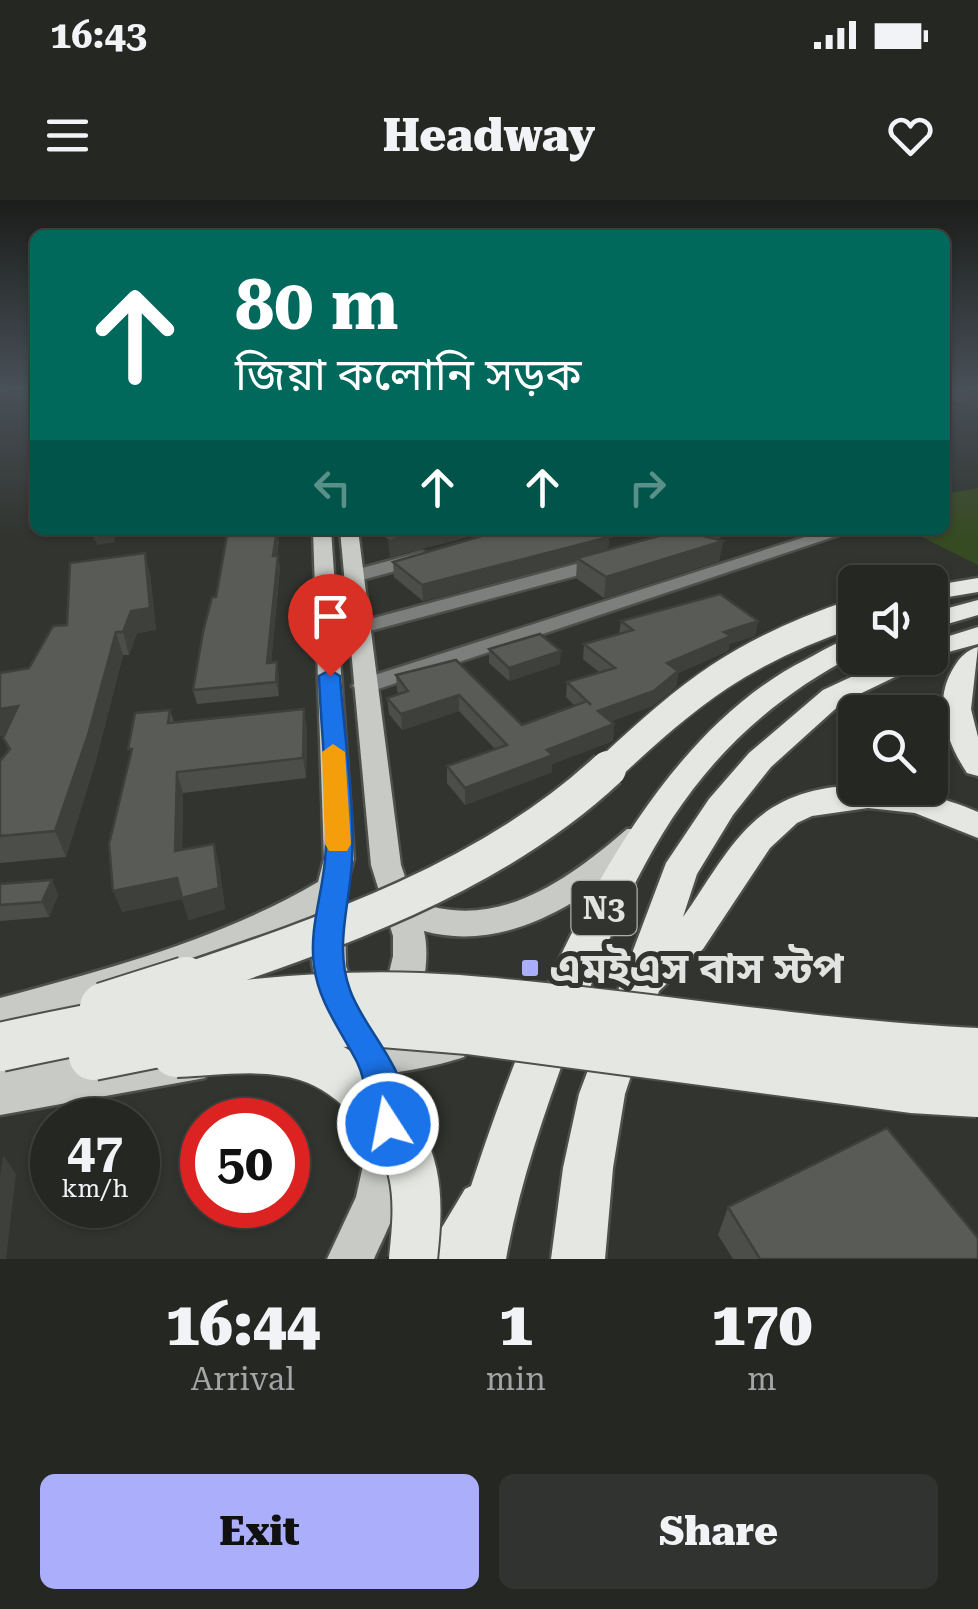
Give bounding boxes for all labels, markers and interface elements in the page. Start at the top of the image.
text: 16:43 [50,13,147,57]
icon: menu [40,108,95,163]
icon: heart [883,108,938,163]
text: Headway [383,109,595,162]
text: 80 m [235,264,399,346]
icon: ahead [70,270,200,400]
text: জিয়া কলোনি সড়ক [235,348,582,401]
icon: left [305,460,360,515]
icon: ahead [410,460,465,515]
icon: ahead [515,460,570,515]
icon: right [620,460,675,515]
map controls [838,565,948,805]
button: sound [838,565,948,675]
pin [288,574,373,677]
icon: arrive [303,589,358,644]
button: search [838,695,948,805]
road number: N3 [572,881,636,935]
place label: এমইএস বাস স্টপ [550,944,844,993]
marker: এমইএস বাস স্টপ [519,957,541,979]
position arrow [336,1072,440,1176]
speed limit sign: 50 [180,1098,310,1228]
text: 47 [67,1122,123,1180]
text: km/h [62,1174,128,1203]
text: 16:44 [166,1289,320,1360]
text: 1 [499,1289,533,1360]
text: 170 [711,1289,812,1360]
text: Arrival [191,1360,295,1398]
text: min [486,1360,546,1398]
text: m [747,1360,776,1398]
button: Exit [40,1474,479,1589]
button: Share [499,1474,938,1589]

